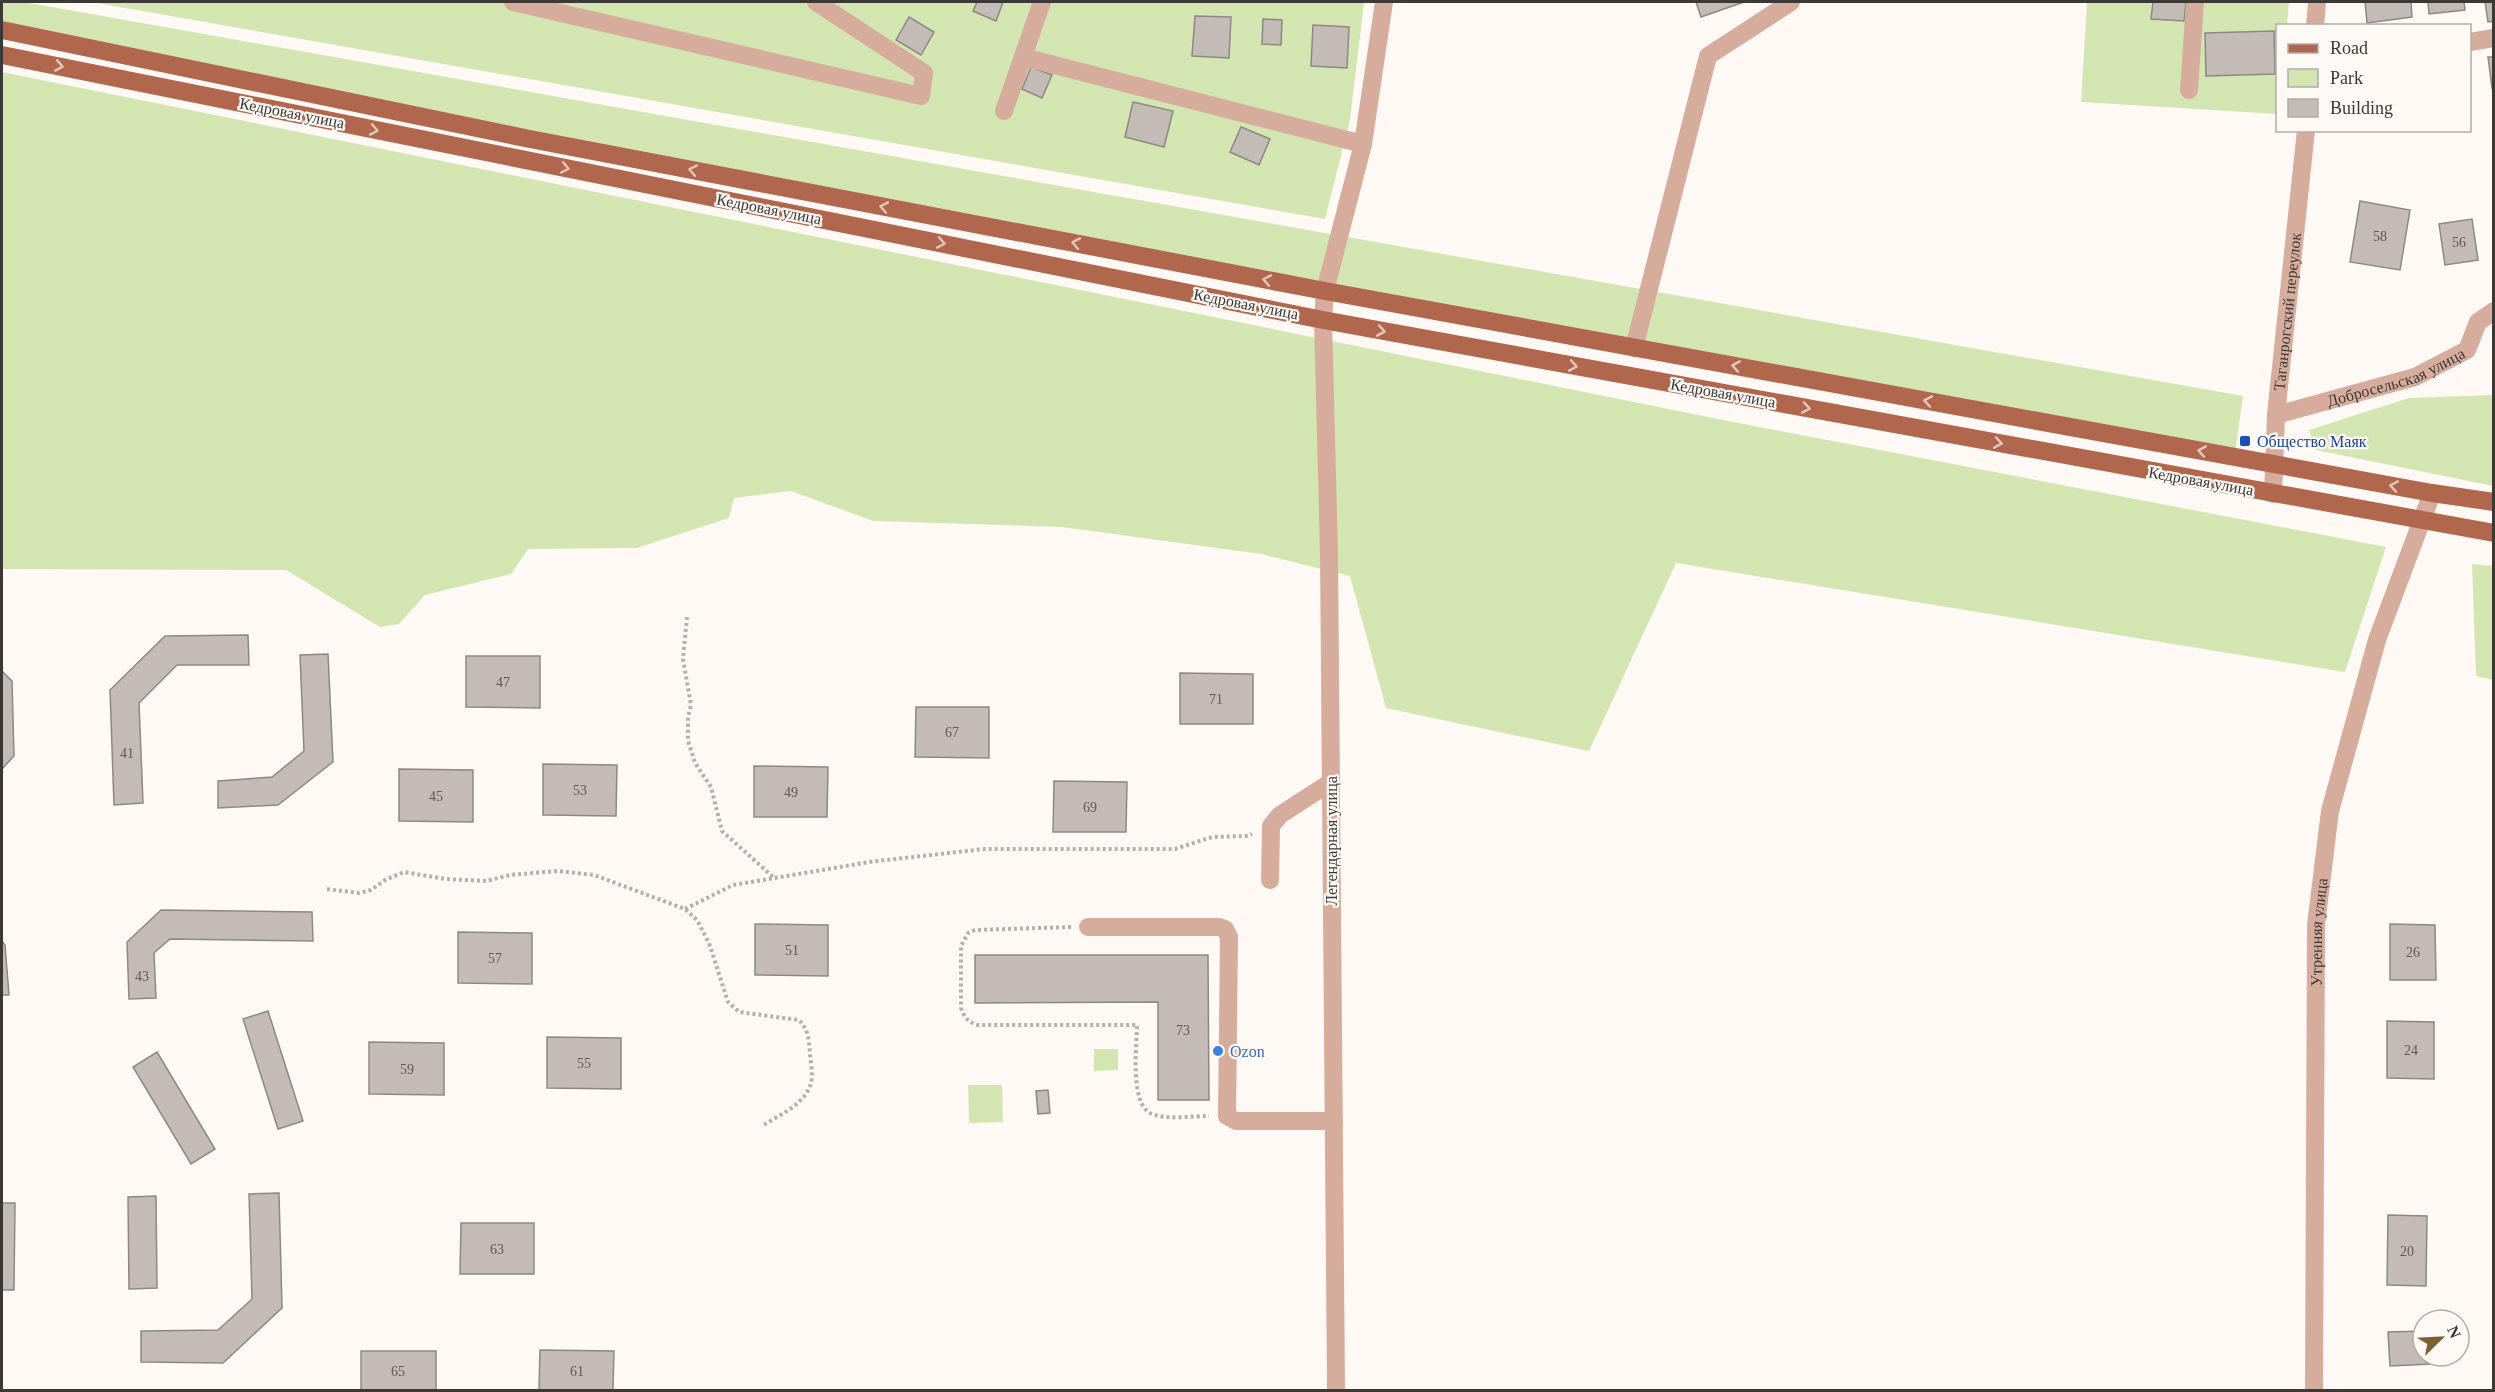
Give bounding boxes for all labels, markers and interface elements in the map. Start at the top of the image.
legend [2276,24,2471,132]
text: Road [2330,38,2368,58]
one-way arrow [54,59,64,72]
text: Park [2330,68,2363,88]
street label: Кедровая улица [238,95,346,132]
text: Building [2330,98,2393,118]
one-way arrow [368,123,378,136]
one-way arrow [559,161,569,174]
one-way arrow [688,164,698,177]
street label: Кедровая улица [715,191,823,228]
one-way arrow [879,201,889,214]
house number: 58 [2373,229,2387,244]
street label: Таганрогский переулок [2270,232,2304,391]
house number: 56 [2452,235,2466,250]
one-way arrow [936,236,946,249]
one-way arrow [1071,237,1081,250]
one-way arrow [1263,274,1273,287]
street label: Кедровая улица [1192,286,1300,323]
one-way arrow [1376,324,1386,336]
street label: Добросельская улица [2325,344,2468,410]
one-way arrow [1568,359,1577,371]
one-way arrow [1731,360,1741,373]
street label: Кедровая улица [1669,375,1777,412]
one-way arrow [1923,395,1933,408]
one-way arrow [1801,401,1811,414]
place label: Общество Маяк [2257,433,2367,451]
marker: Общество Маяк [2238,434,2252,448]
one-way arrow [1992,436,2002,449]
one-way arrow [2198,445,2208,458]
street label: Кедровая улица [2147,463,2255,500]
one-way arrow [2390,480,2400,493]
house number: 47 [496,675,510,690]
house number: 71 [1209,692,1223,707]
house number: 67 [945,725,959,740]
house number: 41 [120,746,134,761]
street label: Легендарная улица [1323,776,1341,906]
house number: 53 [573,783,587,798]
house number: 49 [784,785,798,800]
house number: 45 [429,789,443,804]
house number: 69 [1083,800,1097,815]
street label: Утренняя улица [2307,877,2330,987]
house number: 51 [785,943,799,958]
house number: 26 [2406,945,2420,960]
house number: 57 [488,951,502,966]
house number: 43 [135,969,149,984]
house number: 73 [1176,1023,1190,1038]
place label: Ozon [1230,1043,1265,1060]
house number: 24 [2404,1043,2418,1058]
marker: Ozon [1211,1044,1225,1058]
house number: 55 [577,1056,591,1071]
house number: 59 [400,1062,414,1077]
house number: 63 [490,1242,504,1257]
house number: 20 [2400,1244,2414,1259]
north arrow [2411,1308,2471,1368]
text: N [2444,1323,2465,1341]
house number: 65 [391,1364,405,1379]
house number: 61 [570,1364,584,1379]

